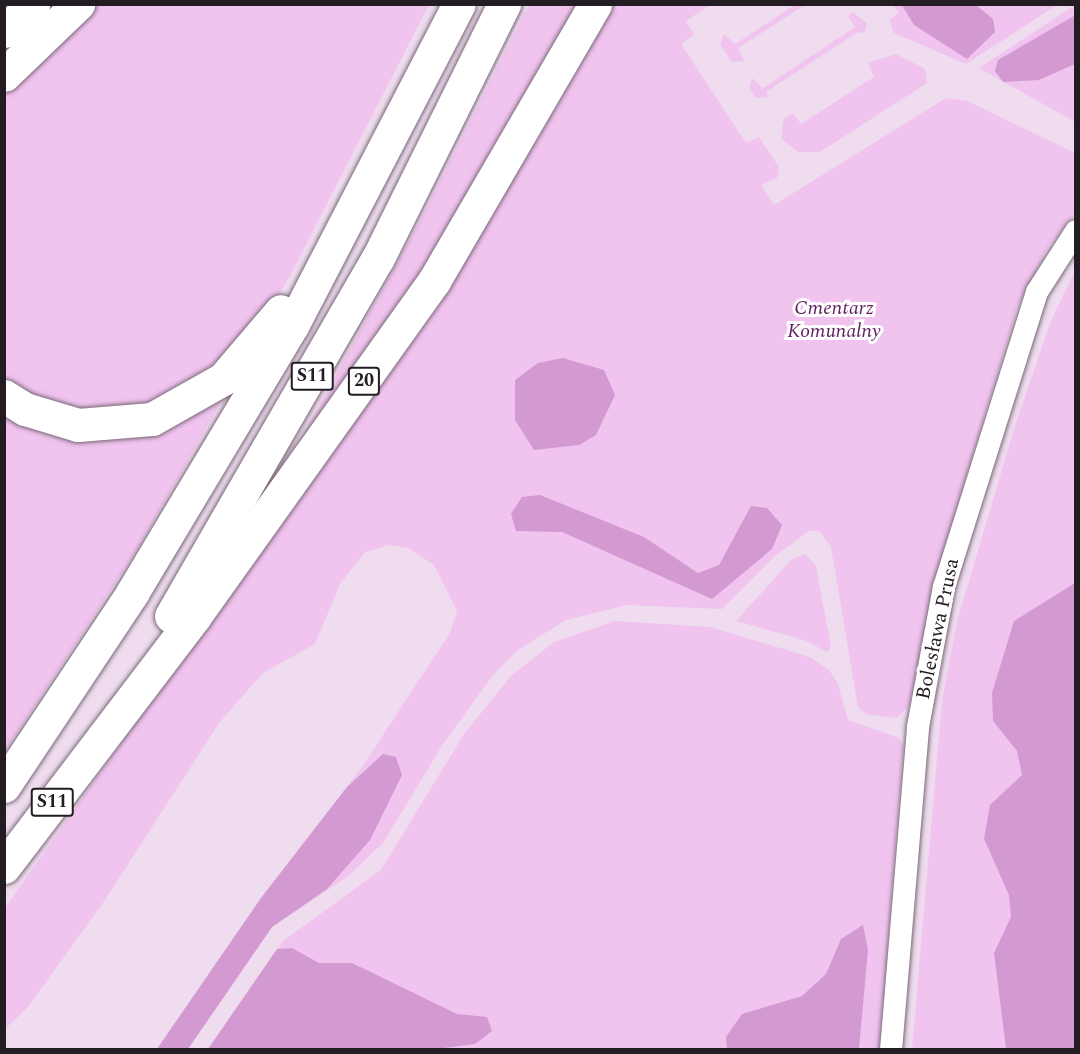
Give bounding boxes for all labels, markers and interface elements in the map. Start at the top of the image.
park label: Cmentarz Komunalny [787,297,881,344]
road number: S11 [290,361,334,391]
road number: 20 [348,366,380,396]
street label: Bolesława Prusa [911,556,965,702]
road number: S11 [29,787,74,817]

